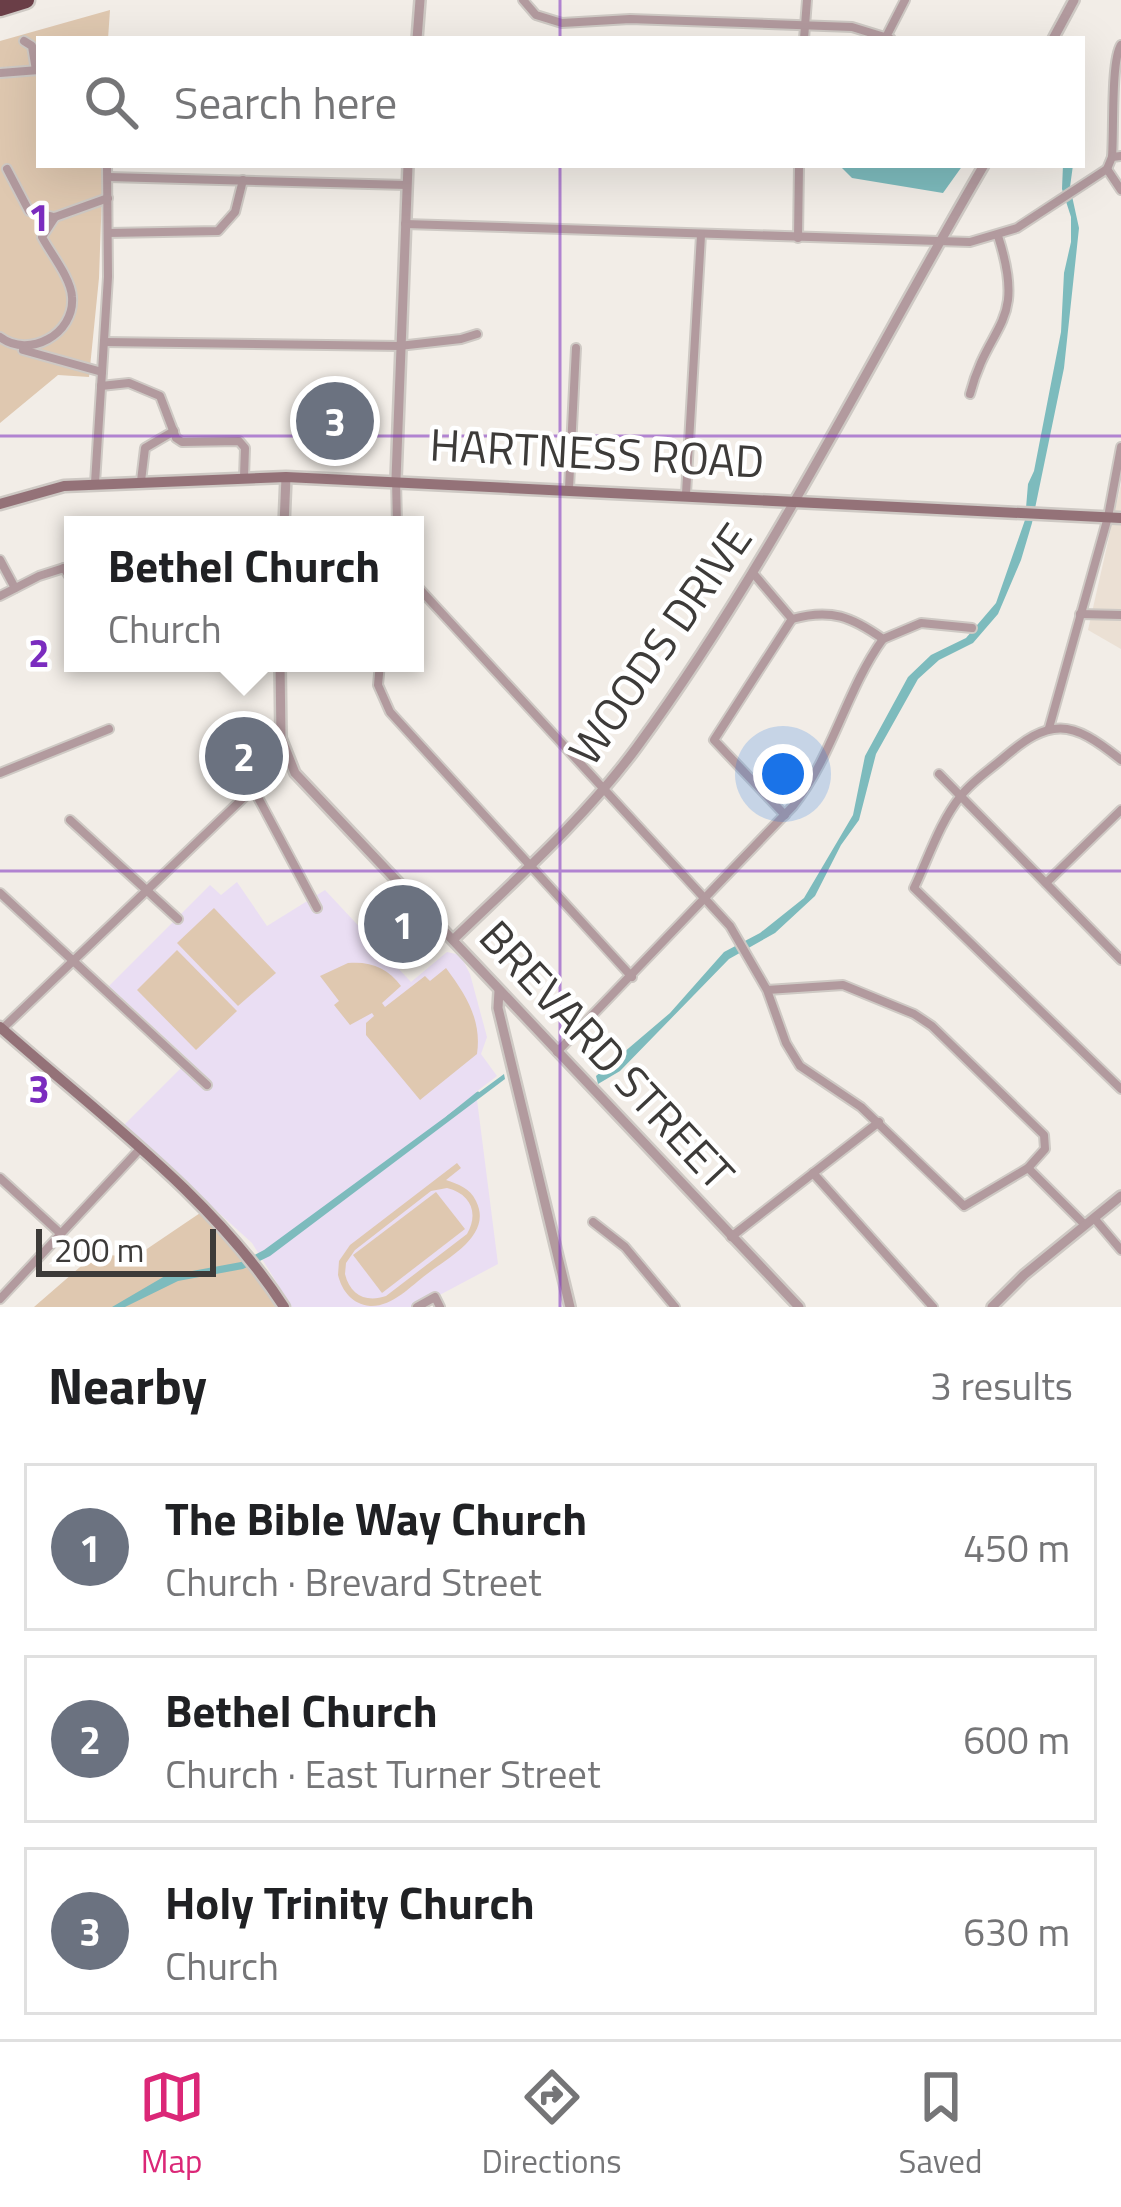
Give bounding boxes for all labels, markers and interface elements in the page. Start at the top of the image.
search box [36,36,1085,168]
text: Search here [174,68,397,136]
icon: search [78,69,144,135]
text: 1 [28,187,50,246]
pin: 3 [296,376,374,466]
street label: HARTNESS ROAD [428,409,766,495]
street label: WOODS DRIVE [551,509,768,778]
popup [64,516,424,672]
text: Bethel Church [108,531,380,599]
text: Church [108,599,222,658]
text: 2 [28,623,50,682]
pin: 2 [205,711,283,801]
your location [753,744,813,804]
pin: 1 [364,879,442,969]
street label: BREVARD STREET [464,904,751,1205]
text: 3 [28,1059,50,1118]
scale bar [36,1223,216,1276]
text: 200 m [54,1225,144,1275]
text: Nearby [48,1346,207,1424]
text: 3 results [930,1356,1073,1415]
text: The Bible Way Church [165,1484,587,1552]
text: 1 [79,1518,101,1577]
text: 450 m [963,1518,1070,1577]
text: Church · Brevard Street [165,1552,542,1611]
text: Bethel Church [165,1676,438,1744]
text: 2 [79,1710,101,1769]
text: 600 m [963,1710,1070,1769]
text: Church · East Turner Street [165,1744,601,1803]
text: Holy Trinity Church [165,1868,535,1936]
text: 3 [79,1902,101,1961]
text: 630 m [963,1902,1070,1961]
text: Church [165,1936,279,1995]
tab: Map [139,2064,205,2186]
tab: Directions [482,2064,622,2186]
tab: Saved [899,2064,982,2186]

